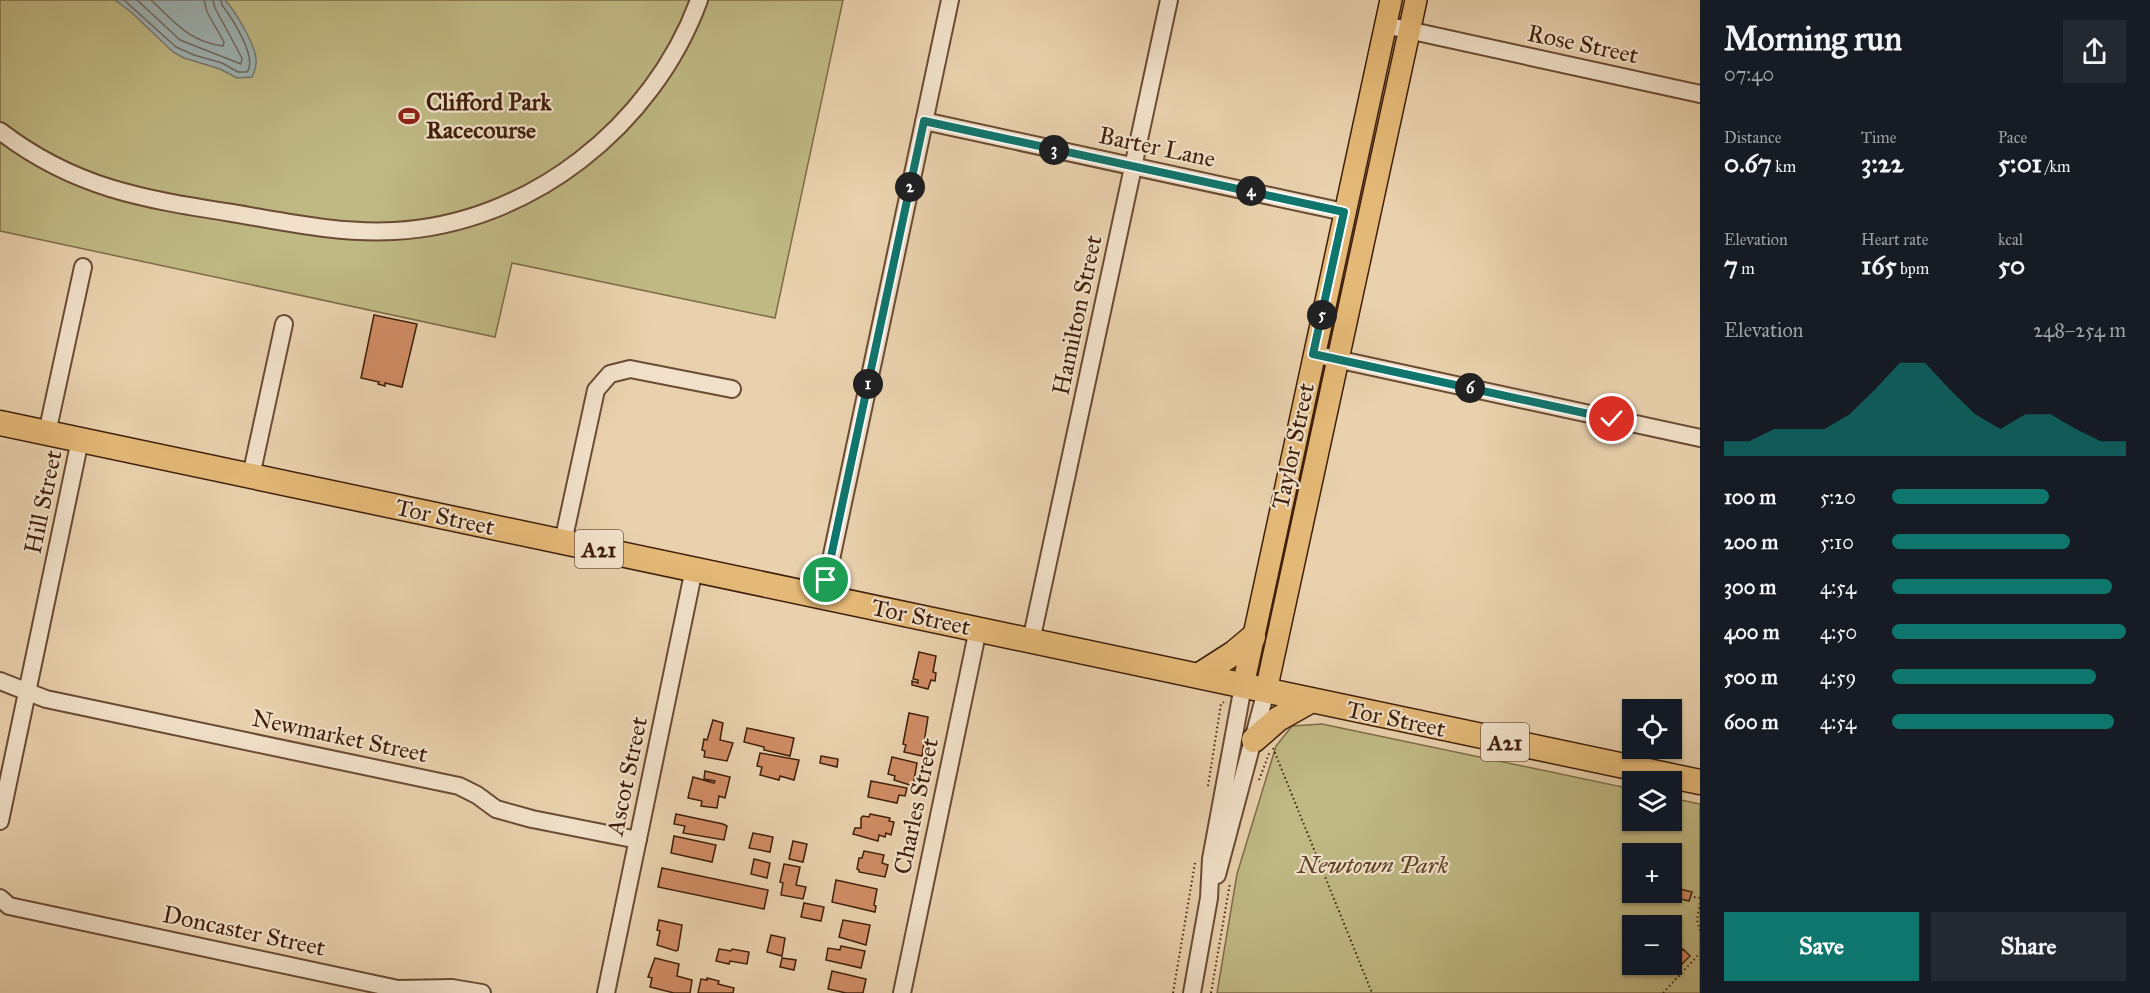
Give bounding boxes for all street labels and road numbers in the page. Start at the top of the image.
street label: Rose Street [1525,18,1642,70]
street label: Barter Lane [1096,120,1218,174]
street label: Hamilton Street [1045,232,1109,398]
street label: Taylor Street [1265,380,1321,512]
street label: Hill Street [17,447,69,557]
street label: Tor Street [393,492,498,542]
road number: A21 [575,530,623,568]
street label: Tor Street [869,592,974,642]
street label: Tor Street [1344,694,1449,744]
street label: Newmarket Street [249,703,431,769]
street label: Ascot Street [600,713,654,839]
road number: A21 [1481,723,1529,761]
street label: Charles Street [887,735,945,877]
street label: Doncaster Street [160,899,329,963]

